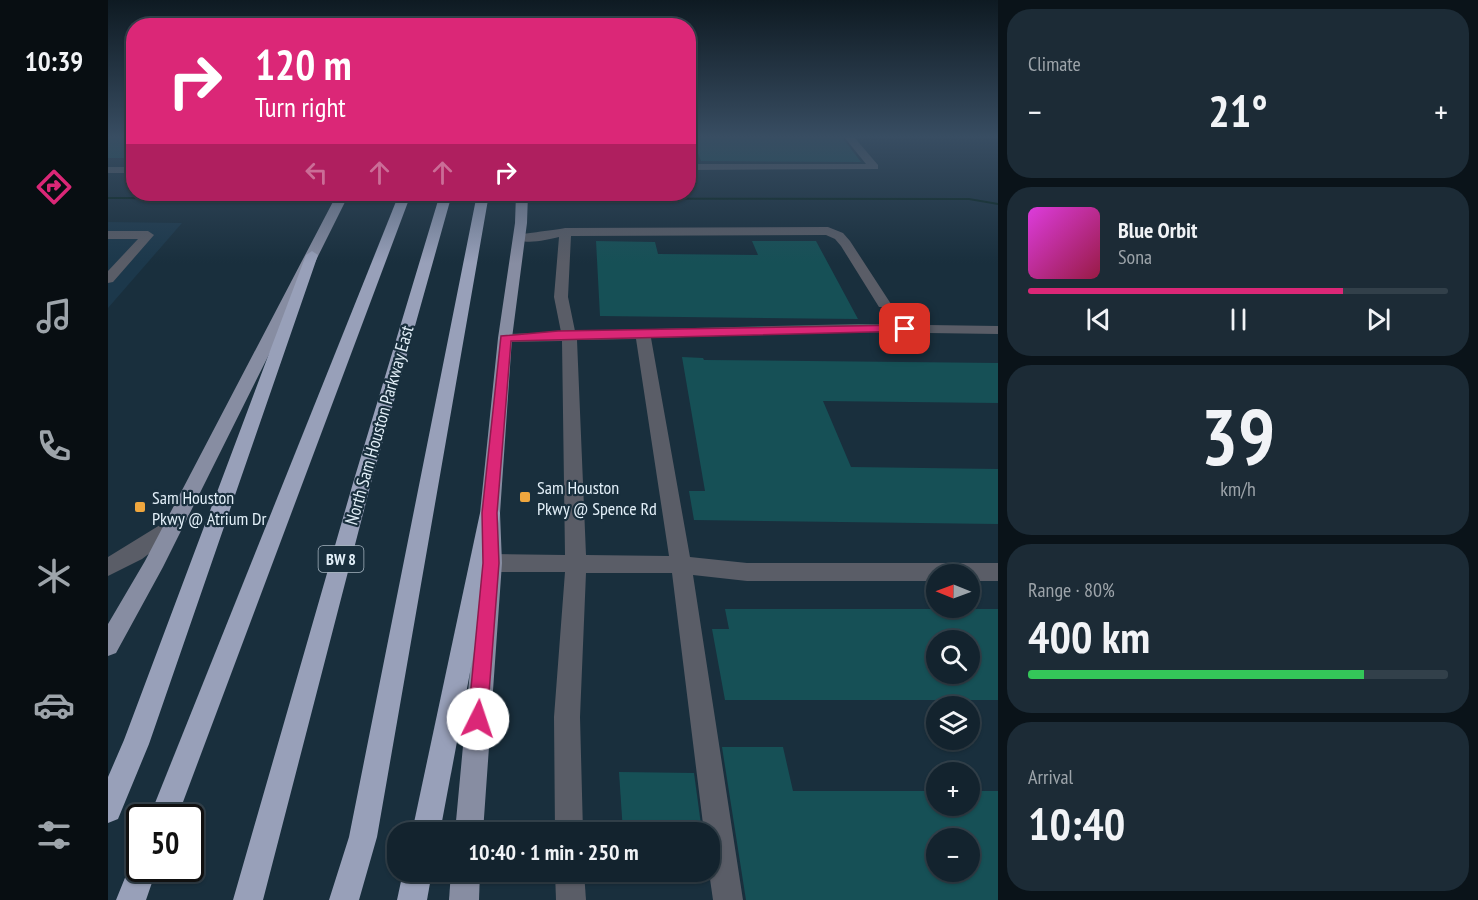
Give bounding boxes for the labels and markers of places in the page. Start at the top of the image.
pin [879,303,930,354]
place label: Sam Houston Pkwy @ Spence Rd [537,476,657,520]
place label: Sam Houston Pkwy @ Atrium Dr [152,486,267,530]
marker: Sam Houston Pkwy @ Spence Rd [518,490,532,504]
marker: Sam Houston Pkwy @ Atrium Dr [133,500,147,514]

